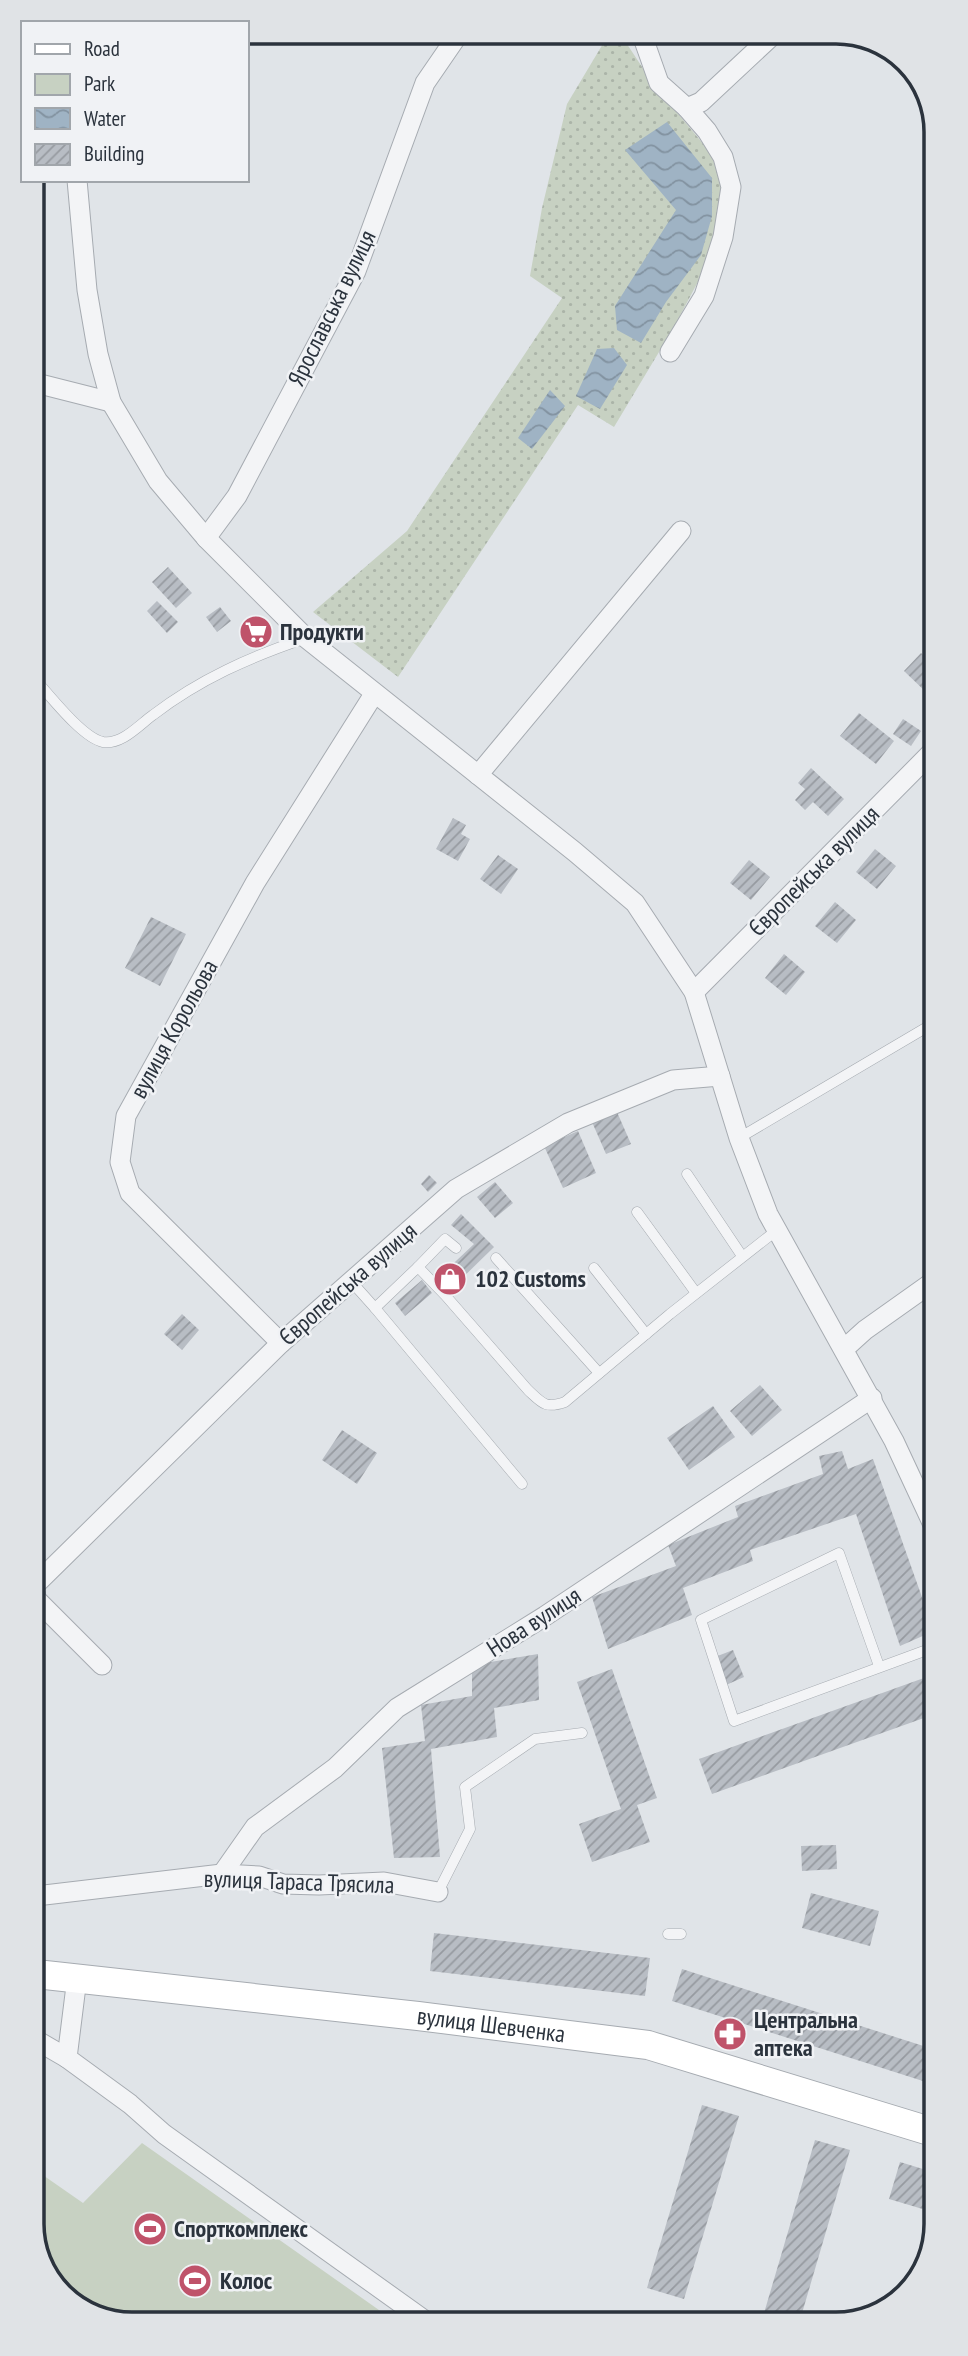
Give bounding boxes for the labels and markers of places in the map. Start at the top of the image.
supermarket icon: Продукти [237,613,275,651]
place label: Продукти [280,616,364,647]
shop icon: 102 Customs [431,1260,469,1298]
place label: 102 Customs [475,1263,586,1294]
place label: Центральна аптека [754,2004,858,2063]
pharmacy icon: Центральна аптека [711,2015,749,2053]
sports icon: Спорткомплекс [131,2210,169,2248]
place label: Спорткомплекс [174,2213,308,2244]
sports icon: Колос [176,2262,214,2300]
place label: Колос [220,2265,273,2296]

